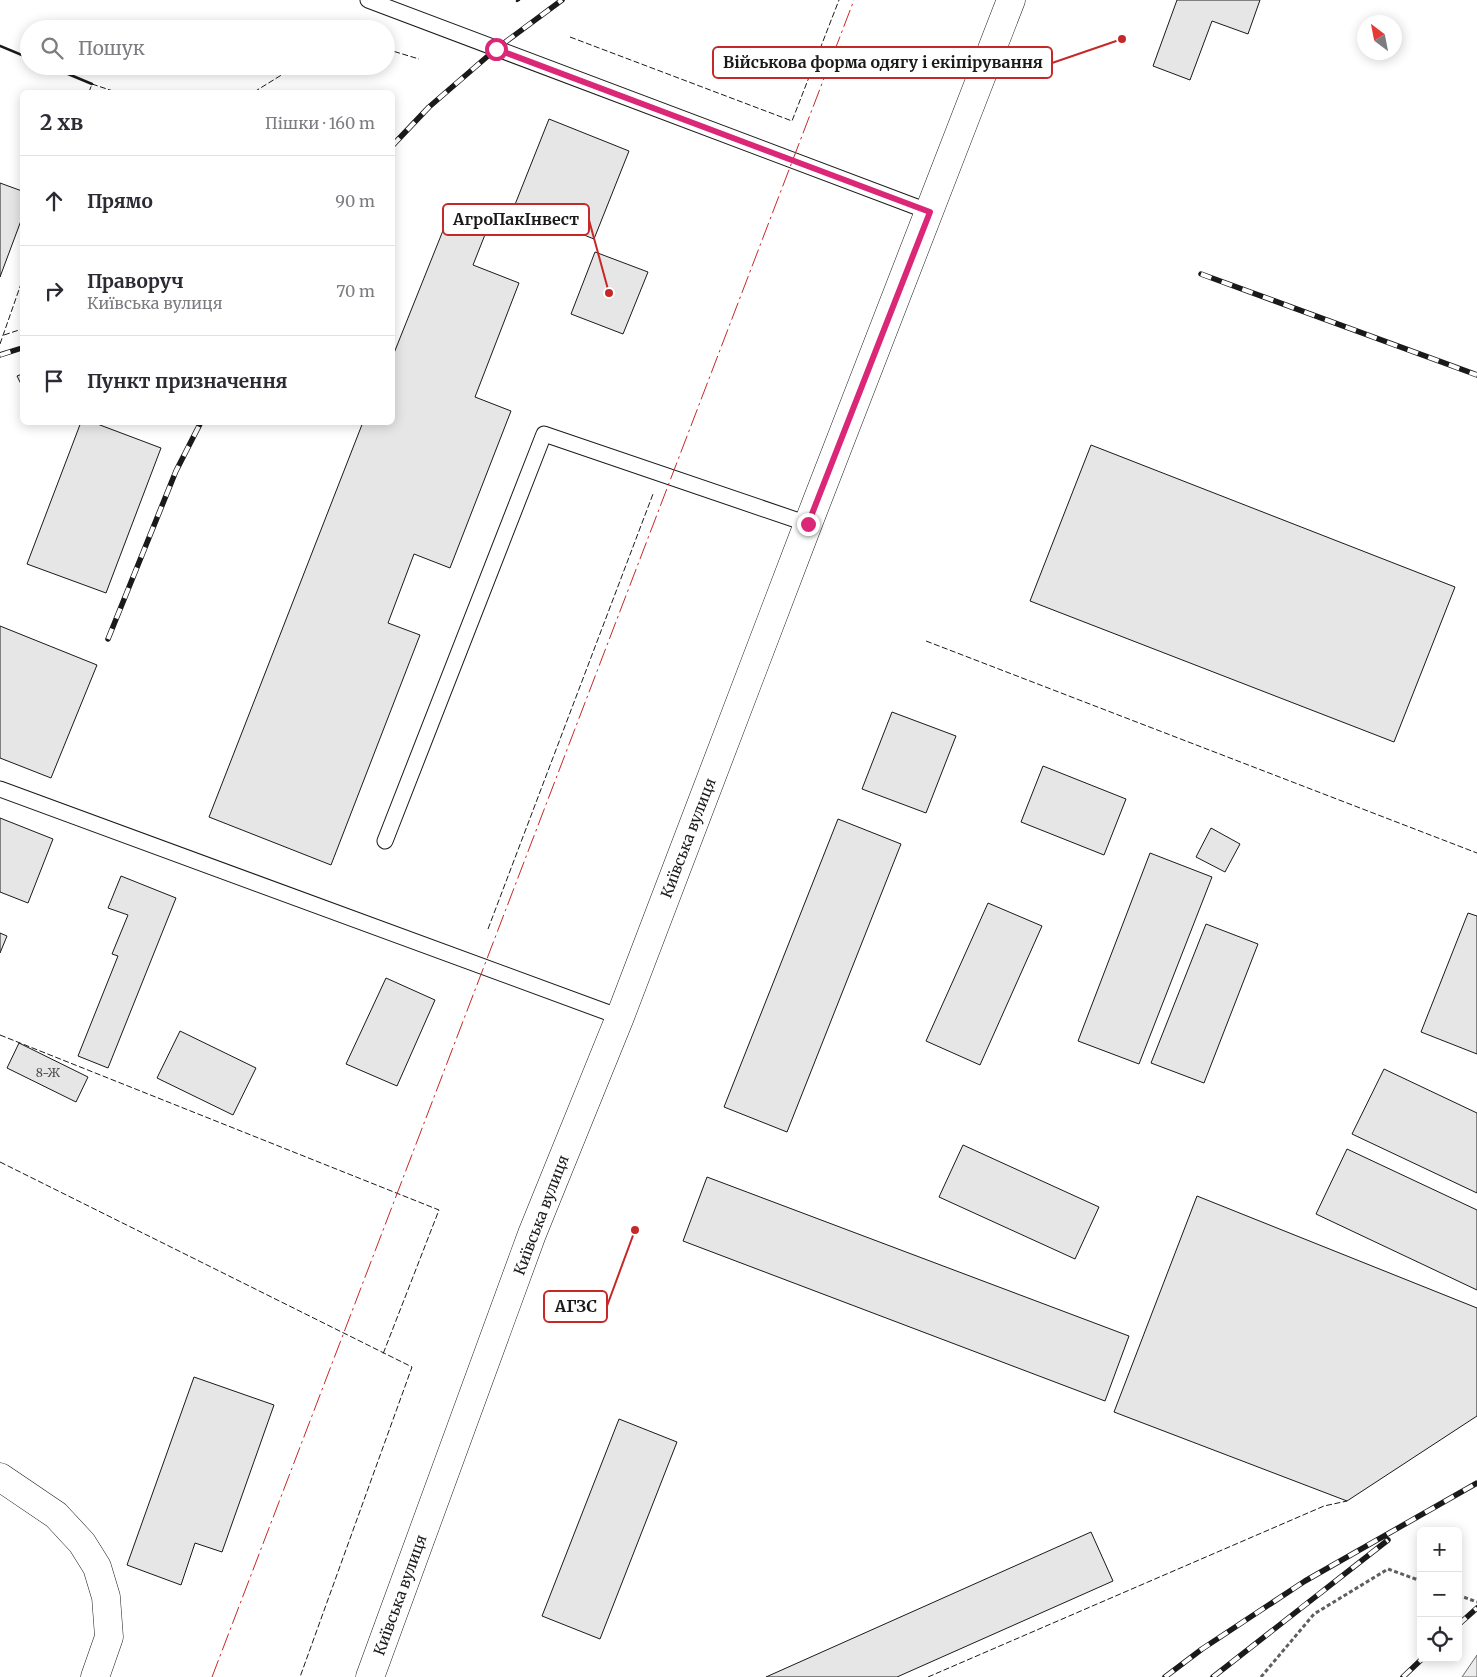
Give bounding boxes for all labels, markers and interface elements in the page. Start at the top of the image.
north arrow [1357,15,1402,60]
search box [20,20,395,75]
icon: search [38,34,66,62]
text: Пошук [78,36,145,60]
route start [485,38,508,61]
callout: Військова форма одягу і екіпірування [713,47,1052,78]
text: Військова форма одягу і екіпірування [723,52,1043,72]
text: 2 хв [40,109,83,136]
text: Пішки · 160 m [265,113,375,133]
icon: ahead [40,187,68,215]
text: Прямо [87,189,153,213]
text: 90 m [335,191,375,211]
callout: АгроПакІнвест [443,204,589,235]
text: АгроПакІнвест [452,209,579,229]
text: Праворуч [87,269,184,293]
icon: right [40,277,68,305]
text: 70 m [336,281,375,301]
text: Київська вулиця [87,293,222,313]
icon: arrive [40,367,68,395]
text: Пункт призначення [87,369,287,393]
route end [797,513,820,536]
street label: Київська вулиця [656,775,720,901]
house number: 8-Ж [36,1065,60,1080]
street label: Київська вулиця [509,1152,573,1278]
callout: АГЗС [544,1291,607,1322]
text: АГЗС [554,1296,597,1316]
map controls [1417,1527,1462,1662]
button: + [1417,1527,1462,1572]
street label: Київська вулиця [369,1532,431,1658]
button: − [1417,1572,1462,1617]
button: locate [1417,1617,1462,1662]

